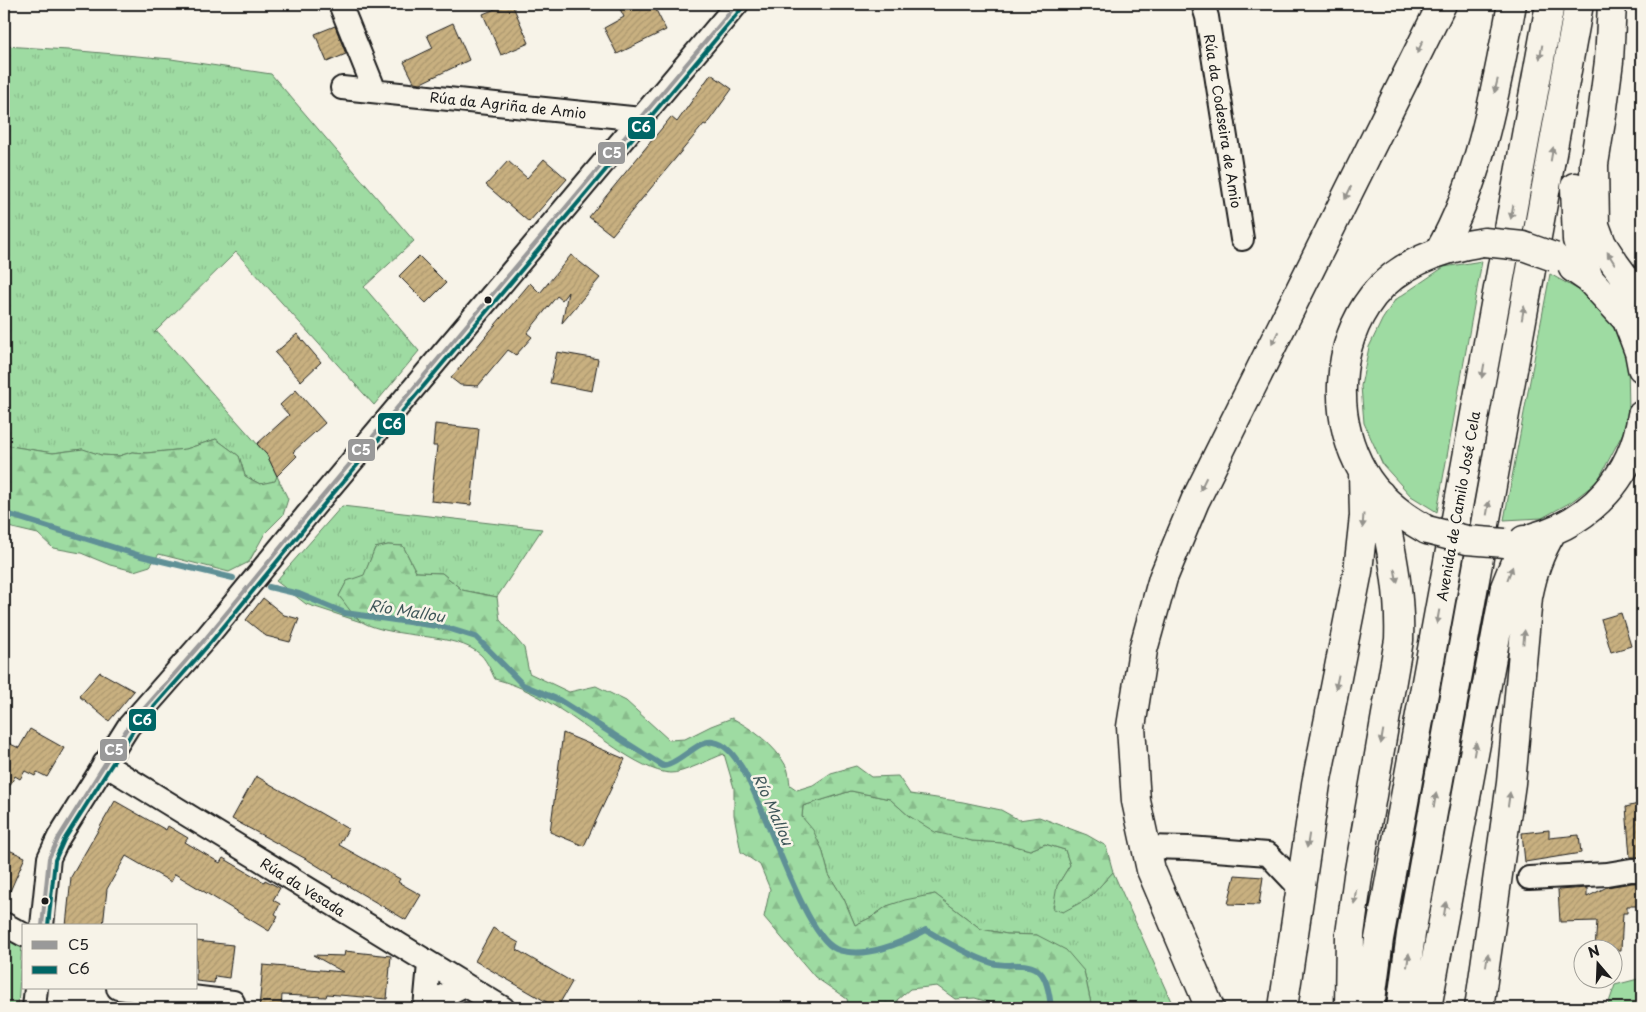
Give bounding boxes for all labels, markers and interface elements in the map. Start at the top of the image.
street label: Rúa da Codeseira de Amio [1199,32,1247,210]
one-way arrow [1416,40,1424,55]
one-way arrow [1537,44,1545,59]
one-way arrow [1492,78,1500,93]
street label: Rúa da Agriña de Amio [429,86,588,124]
line badge: C6 [627,116,656,140]
text: C6 [631,116,651,137]
line badge: C5 [597,141,626,165]
text: C5 [602,142,622,163]
one-way arrow [1548,145,1556,161]
one-way arrow [1343,186,1351,200]
one-way arrow [1507,204,1515,220]
one-way arrow [1606,251,1615,265]
unlabelled marker [483,295,493,305]
one-way arrow [1519,306,1527,321]
one-way arrow [1271,331,1279,346]
one-way arrow [1478,364,1486,380]
street label: Avenida de Camilo José Cela [1431,409,1485,603]
line badge: C6 [377,412,406,436]
text: C6 [382,413,402,434]
line badge: C5 [347,438,376,462]
text: C5 [351,439,371,460]
one-way arrow [1199,477,1207,491]
one-way arrow [1484,499,1492,515]
one-way arrow [1359,514,1367,530]
one-way arrow [1507,565,1514,580]
one-way arrow [1392,569,1400,585]
water label: Río Mallou [368,593,447,627]
one-way arrow [1433,610,1441,626]
one-way arrow [1520,629,1528,645]
one-way arrow [1333,674,1341,690]
line badge: C6 [128,708,157,732]
text: C6 [132,709,152,730]
one-way arrow [1377,730,1385,746]
line badge: C5 [99,738,128,762]
text: C5 [104,739,124,760]
one-way arrow [1471,741,1479,757]
water label: Río Mallou [748,770,800,849]
one-way arrow [1432,791,1440,807]
one-way arrow [1505,791,1513,807]
one-way arrow [1304,834,1312,850]
street label: Rúa da Vesada [256,852,350,922]
one-way arrow [1351,890,1359,906]
unlabelled marker [40,896,50,906]
one-way arrow [1442,900,1450,916]
legend [22,924,198,990]
text: C5 [68,932,89,955]
north arrow [1574,940,1624,990]
text: N [1585,940,1602,963]
one-way arrow [1404,952,1412,968]
one-way arrow [1483,952,1491,968]
text: C6 [68,956,90,979]

